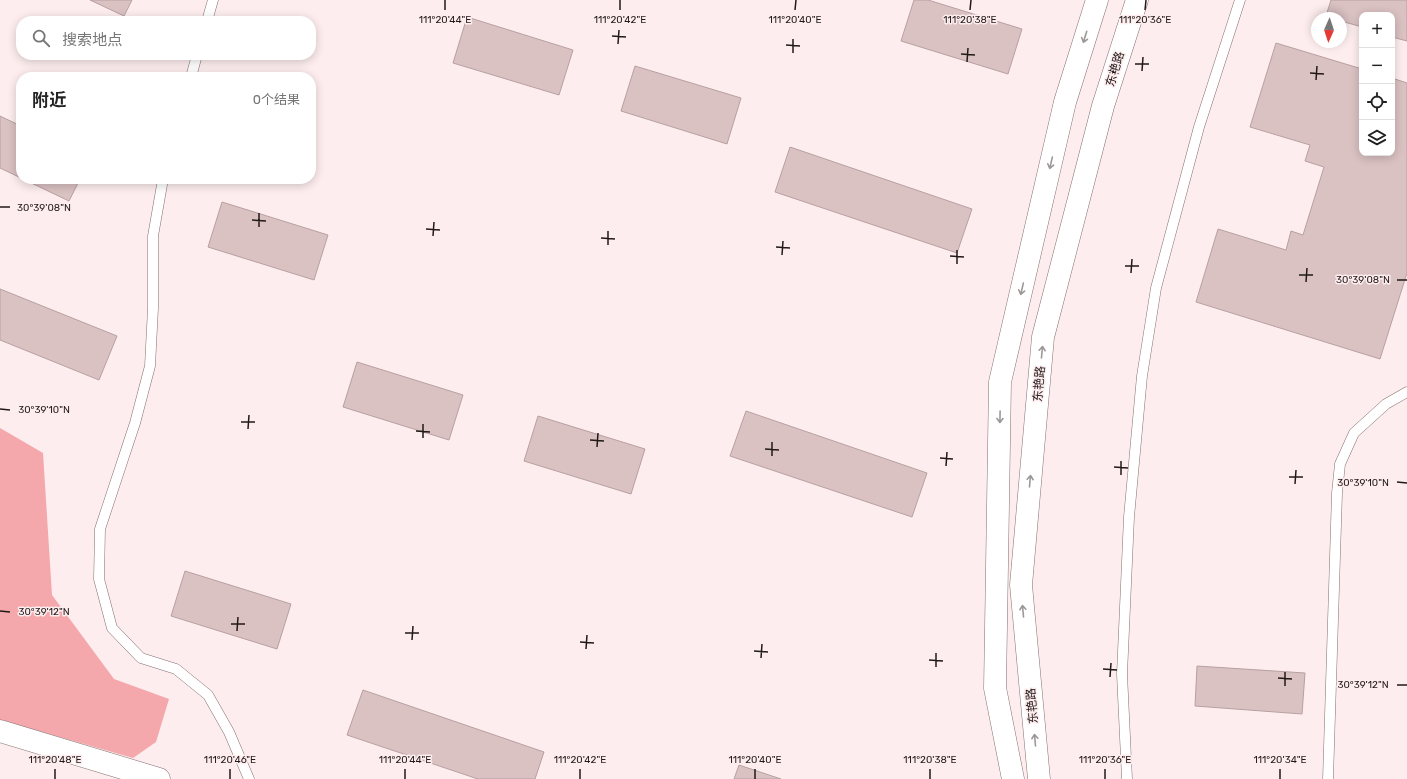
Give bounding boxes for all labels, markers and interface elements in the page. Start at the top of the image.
north arrow [1311,12,1347,48]
map controls [1359,12,1395,156]
button: + [1359,12,1395,48]
text: 111°20'44"E [419,14,471,26]
text: 111°20'42"E [594,14,646,26]
text: 111°20'40"E [769,14,821,26]
text: 111°20'38"E [943,14,997,26]
text: 111°20'36"E [1119,14,1171,26]
search box [16,16,316,60]
icon: search [30,27,52,49]
text: 搜索地点 [62,31,122,49]
one-way arrow [1081,31,1088,44]
button: − [1359,48,1395,84]
street label: 东艳路 [1103,50,1127,88]
button: locate [1359,84,1395,120]
text: 附近 [32,90,66,110]
text: 0个结果 [253,92,300,107]
button: layers [1359,120,1395,156]
one-way arrow [1047,156,1054,169]
text: 30°39'08"N [17,202,71,214]
text: 30°39'08"N [1336,274,1390,286]
one-way arrow [1017,282,1025,295]
one-way arrow [1038,346,1045,359]
street label: 东艳路 [1030,365,1048,403]
text: 30°39'10"N [18,404,70,416]
one-way arrow [996,410,1004,423]
one-way arrow [1026,475,1034,488]
text: 30°39'10"N [1337,477,1389,489]
one-way arrow [1020,605,1027,618]
text: 30°39'12"N [18,606,70,618]
text: 30°39'12"N [1337,679,1389,691]
street label: 东艳路 [1023,687,1041,725]
one-way arrow [1031,734,1039,747]
text: 111°20'48"E [29,754,81,766]
text: 111°20'46"E [204,754,256,766]
text: 111°20'44"E [379,754,431,766]
text: 111°20'42"E [554,754,606,766]
text: 111°20'40"E [729,754,781,766]
text: 111°20'38"E [903,754,957,766]
text: 111°20'36"E [1079,754,1131,766]
text: 111°20'34"E [1254,754,1306,766]

